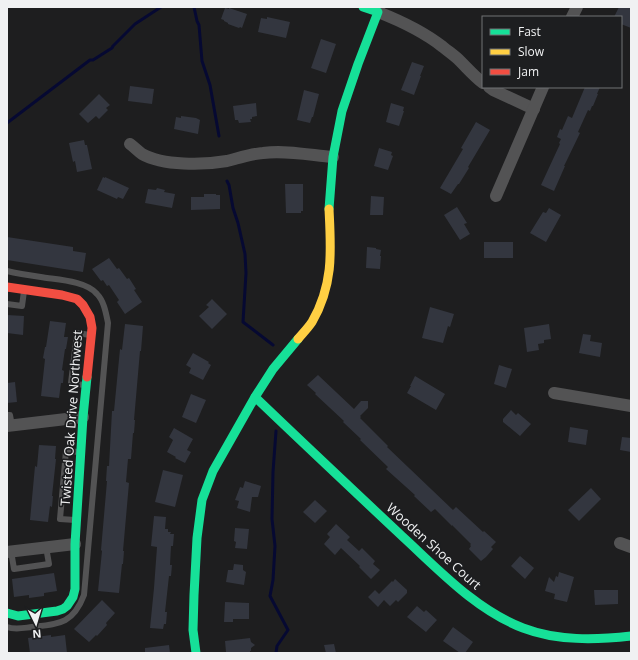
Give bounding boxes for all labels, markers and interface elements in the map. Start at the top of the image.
legend [482,16,622,88]
text: Fast [518,23,541,40]
text: Slow [518,43,545,60]
text: Jam [517,63,539,80]
street label: Twisted Oak Drive Northwest [56,329,86,507]
street label: Wooden Shoe Court [383,499,486,594]
north arrow [16,604,56,644]
text: N [32,627,42,642]

